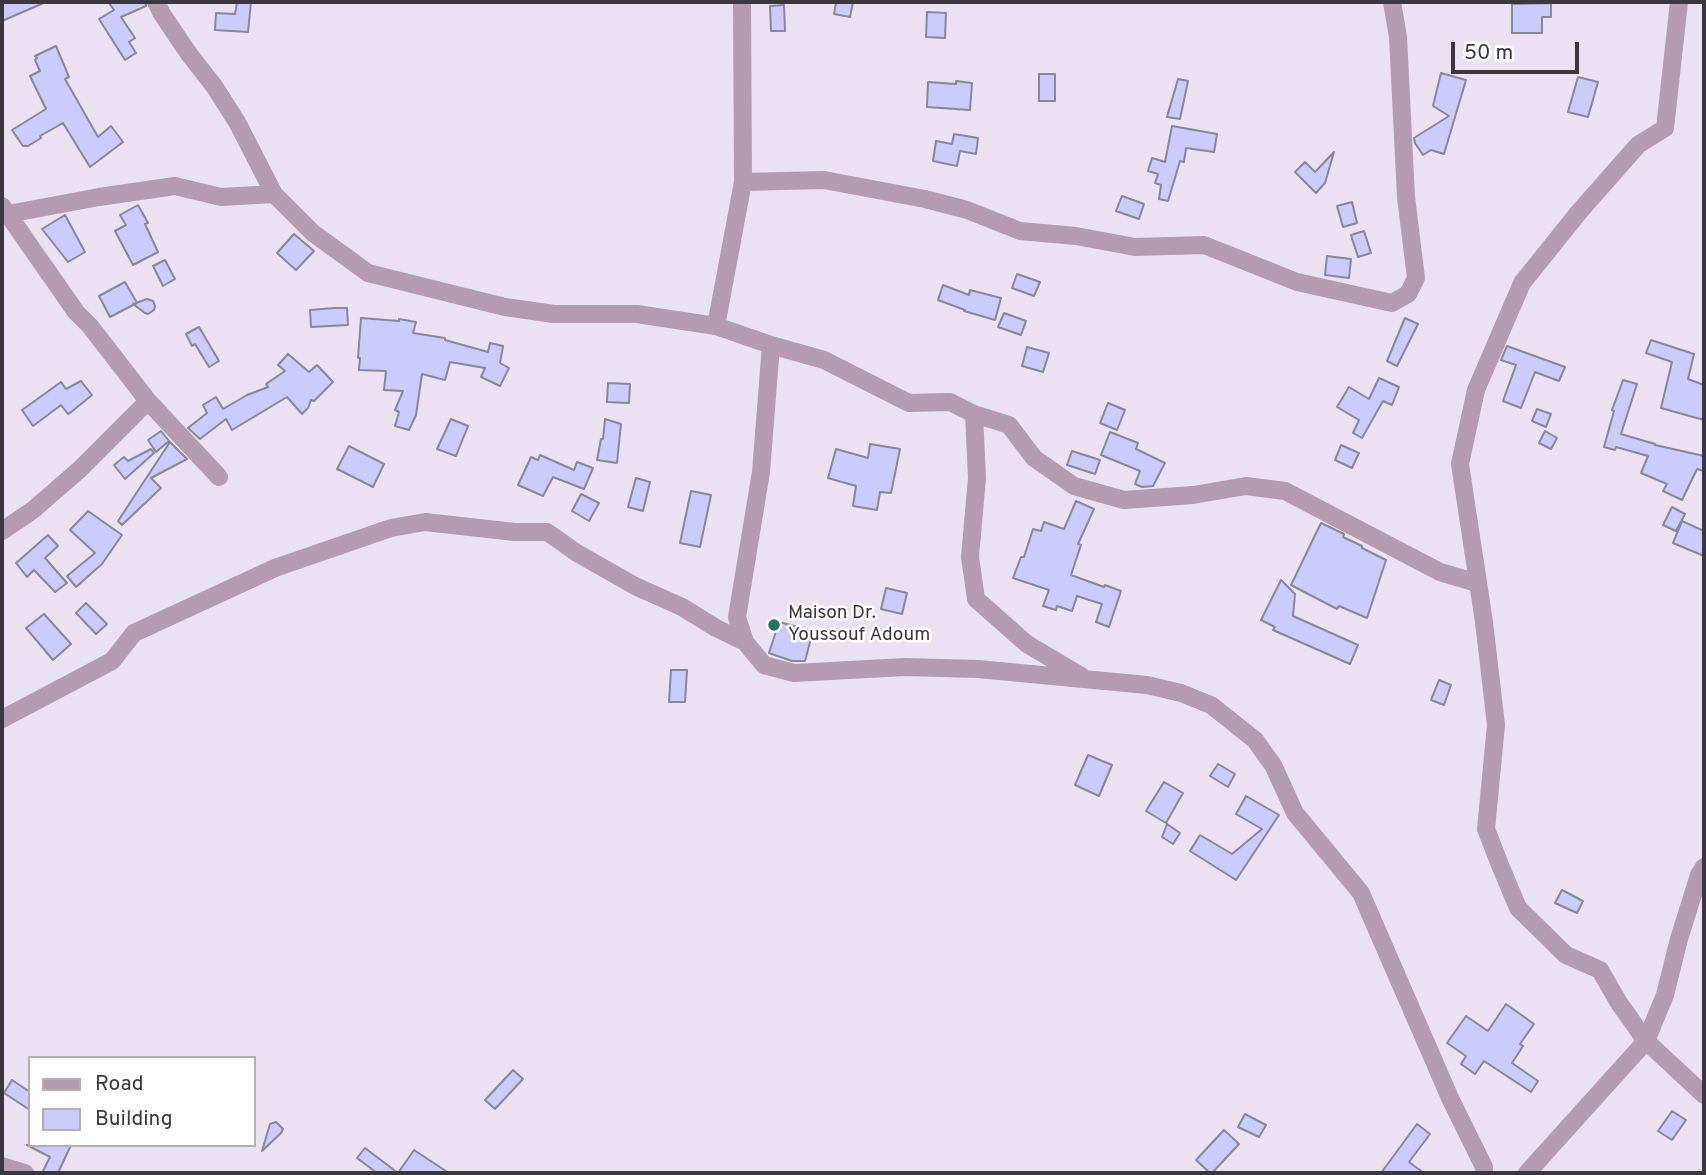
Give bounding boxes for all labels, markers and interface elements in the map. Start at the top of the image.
scale bar [1454,28,1582,72]
text: 50 m [1464,40,1513,67]
place label: Maison Dr. Youssouf Adoum [788,603,930,647]
marker: Maison Dr. Youssouf Adoum [766,617,782,633]
legend [28,1056,256,1147]
text: Road [95,1071,144,1098]
text: Building [95,1106,173,1133]

